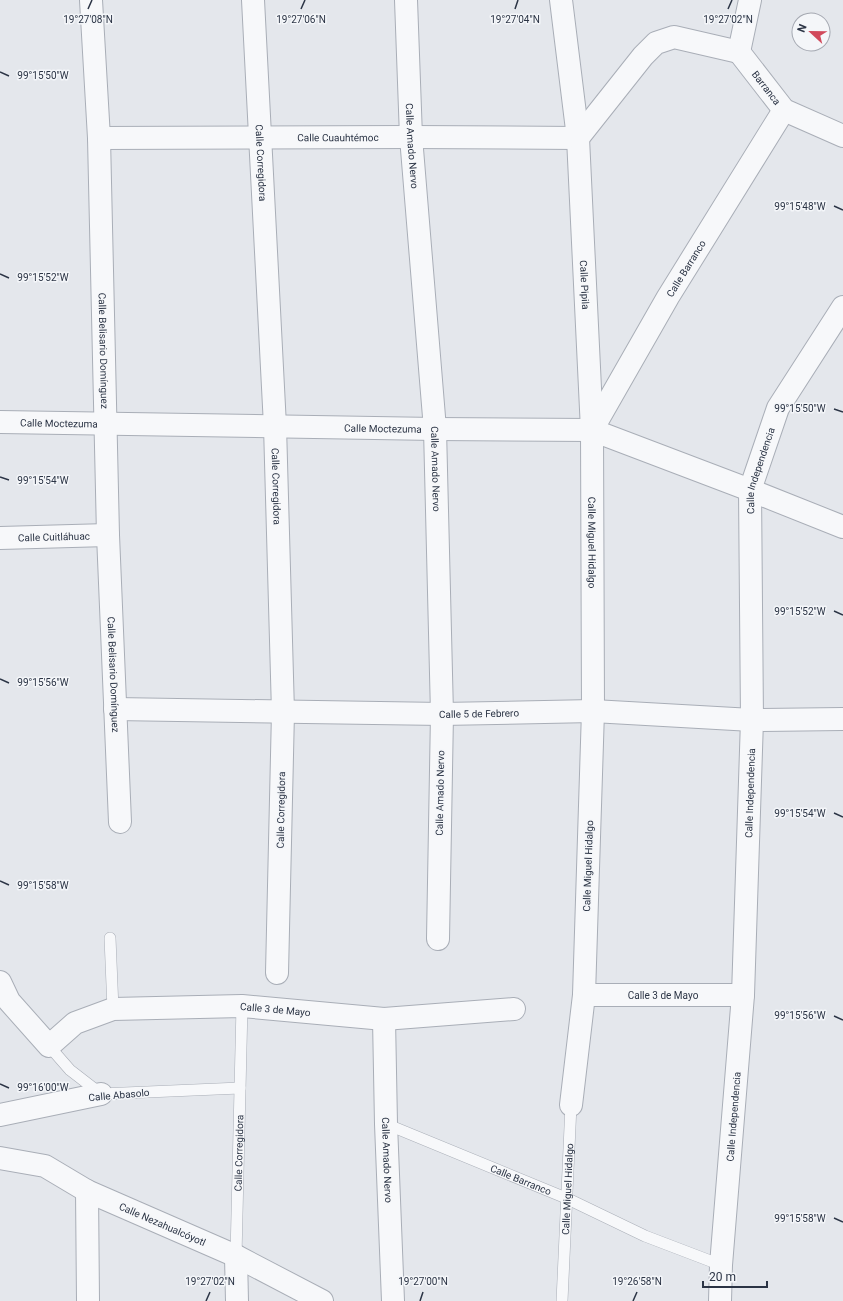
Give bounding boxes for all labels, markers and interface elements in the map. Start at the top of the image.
north arrow [791,12,831,52]
text: 19°27'08"N [63,14,113,25]
text: 19°27'06"N [276,14,326,25]
text: 19°27'04"N [490,14,540,25]
text: 19°27'02"N [703,14,753,25]
text: N [795,22,810,34]
street label: Barranca [750,68,783,107]
text: 99°15'50"W [17,70,69,81]
street label: Calle Amado Nervo [404,103,421,189]
street label: Calle Corregidora [254,124,269,201]
street label: Calle Cuauhtémoc [297,132,379,143]
text: 99°15'48"W [774,201,826,212]
street label: Calle Barranco [664,238,708,299]
street label: Calle Pipila [578,260,592,310]
text: 99°15'52"W [17,272,69,283]
street label: Calle Belisario Domínguez [97,293,111,409]
text: 99°15'50"W [774,403,826,414]
street label: Calle Moctezuma [20,417,98,429]
street label: Calle Moctezuma [344,422,422,434]
street label: Calle Amado Nervo [429,426,443,512]
street label: Calle Independencia [744,426,777,514]
street label: Calle Corregidora [270,448,283,525]
text: 99°15'54"W [17,475,69,486]
street label: Calle Miguel Hidalgo [587,497,598,589]
street label: Calle Cuitláhuac [18,530,90,543]
text: 99°15'52"W [774,606,826,617]
street label: Calle Belisario Domínguez [106,616,122,733]
text: 99°15'56"W [17,677,69,688]
street label: Calle 5 de Febrero [439,707,519,720]
street label: Calle Independencia [743,748,757,838]
street label: Calle Amado Nervo [434,750,446,836]
street label: Calle Corregidora [275,771,287,849]
text: 99°15'54"W [774,808,826,819]
street label: Calle Miguel Hidalgo [581,820,595,912]
text: 99°15'58"W [17,880,69,891]
street label: Calle 3 de Mayo [628,990,699,1001]
street label: Calle 3 de Mayo [240,1000,311,1018]
text: 99°15'56"W [774,1010,826,1021]
street label: Calle Independencia [724,1071,742,1162]
text: 99°16'00"W [17,1082,69,1093]
street label: Calle Abasolo [88,1087,150,1103]
street label: Calle Corregidora [232,1114,245,1192]
street label: Calle Amado Nervo [380,1117,395,1203]
street label: Calle Miguel Hidalgo [560,1143,575,1235]
street label: Calle Barranco [489,1162,553,1197]
street label: Calle Nezahualcóyotl [118,1200,208,1248]
text: 99°15'58"W [774,1213,826,1224]
scale bar [703,1263,767,1289]
text: 20 m [709,1270,736,1284]
text: 19°27'02"N [185,1276,235,1287]
text: 19°27'00"N [398,1276,448,1287]
text: 19°26'58"N [612,1276,662,1287]

